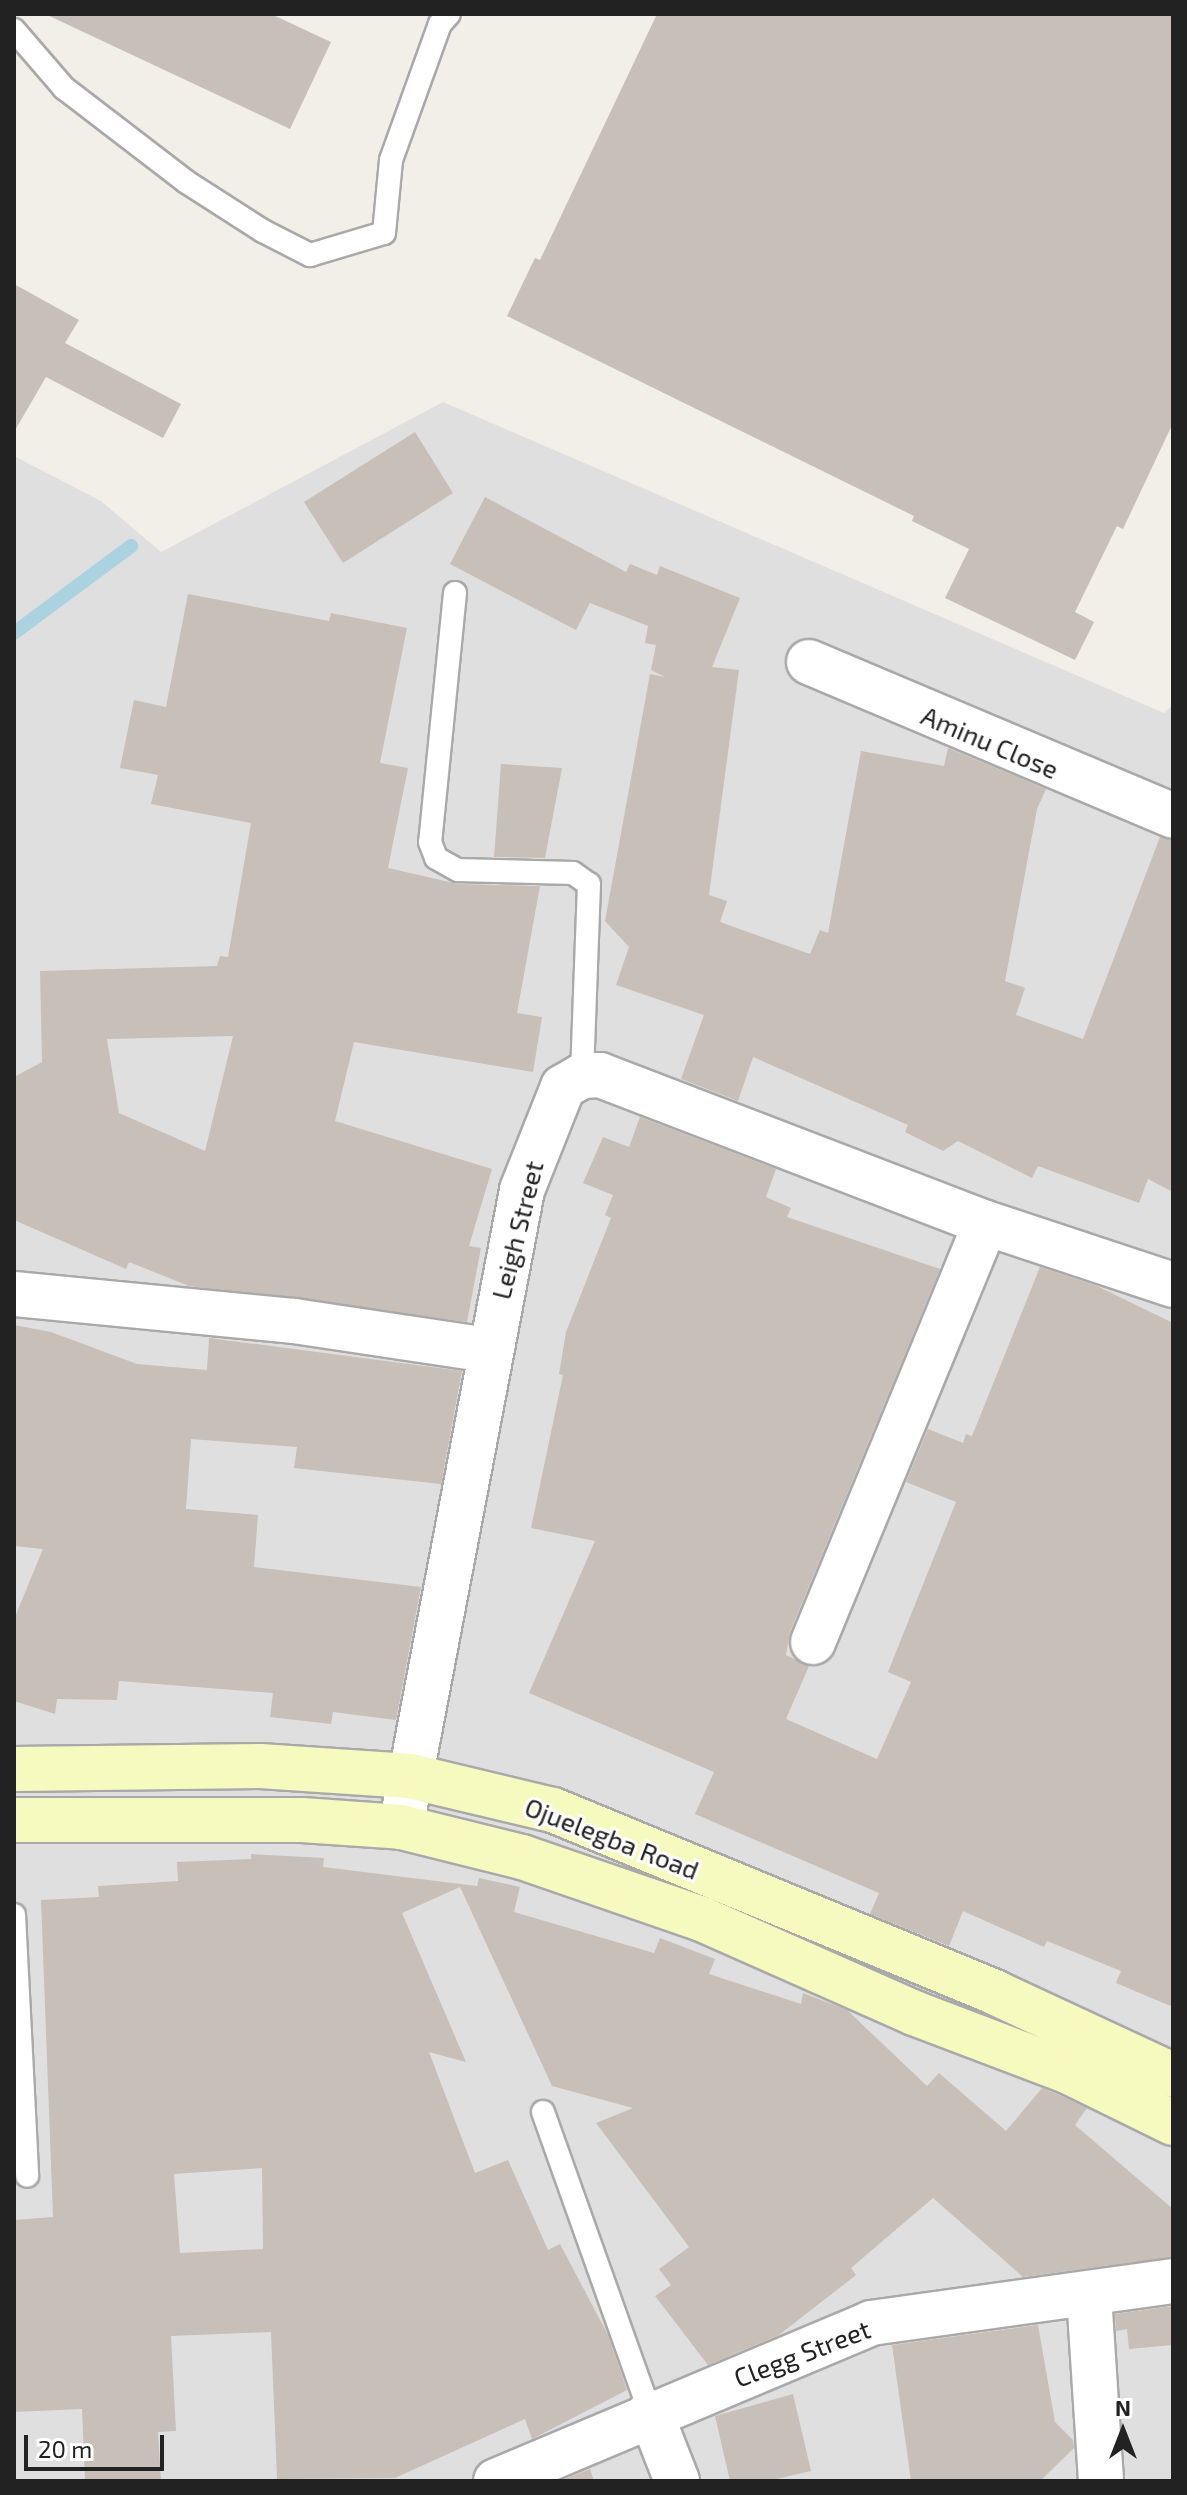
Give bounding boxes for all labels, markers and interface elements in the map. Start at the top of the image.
street label: Aminu Close [917,699,1063,785]
street label: Leigh Street [485,1158,549,1302]
street label: Ojuelegba Road [521,1791,703,1885]
street label: Clegg Street [729,2313,875,2393]
north arrow [1083,2391,1163,2471]
text: N [1115,2394,1131,2420]
scale bar [28,2419,168,2469]
text: 20 m [38,2434,92,2463]

